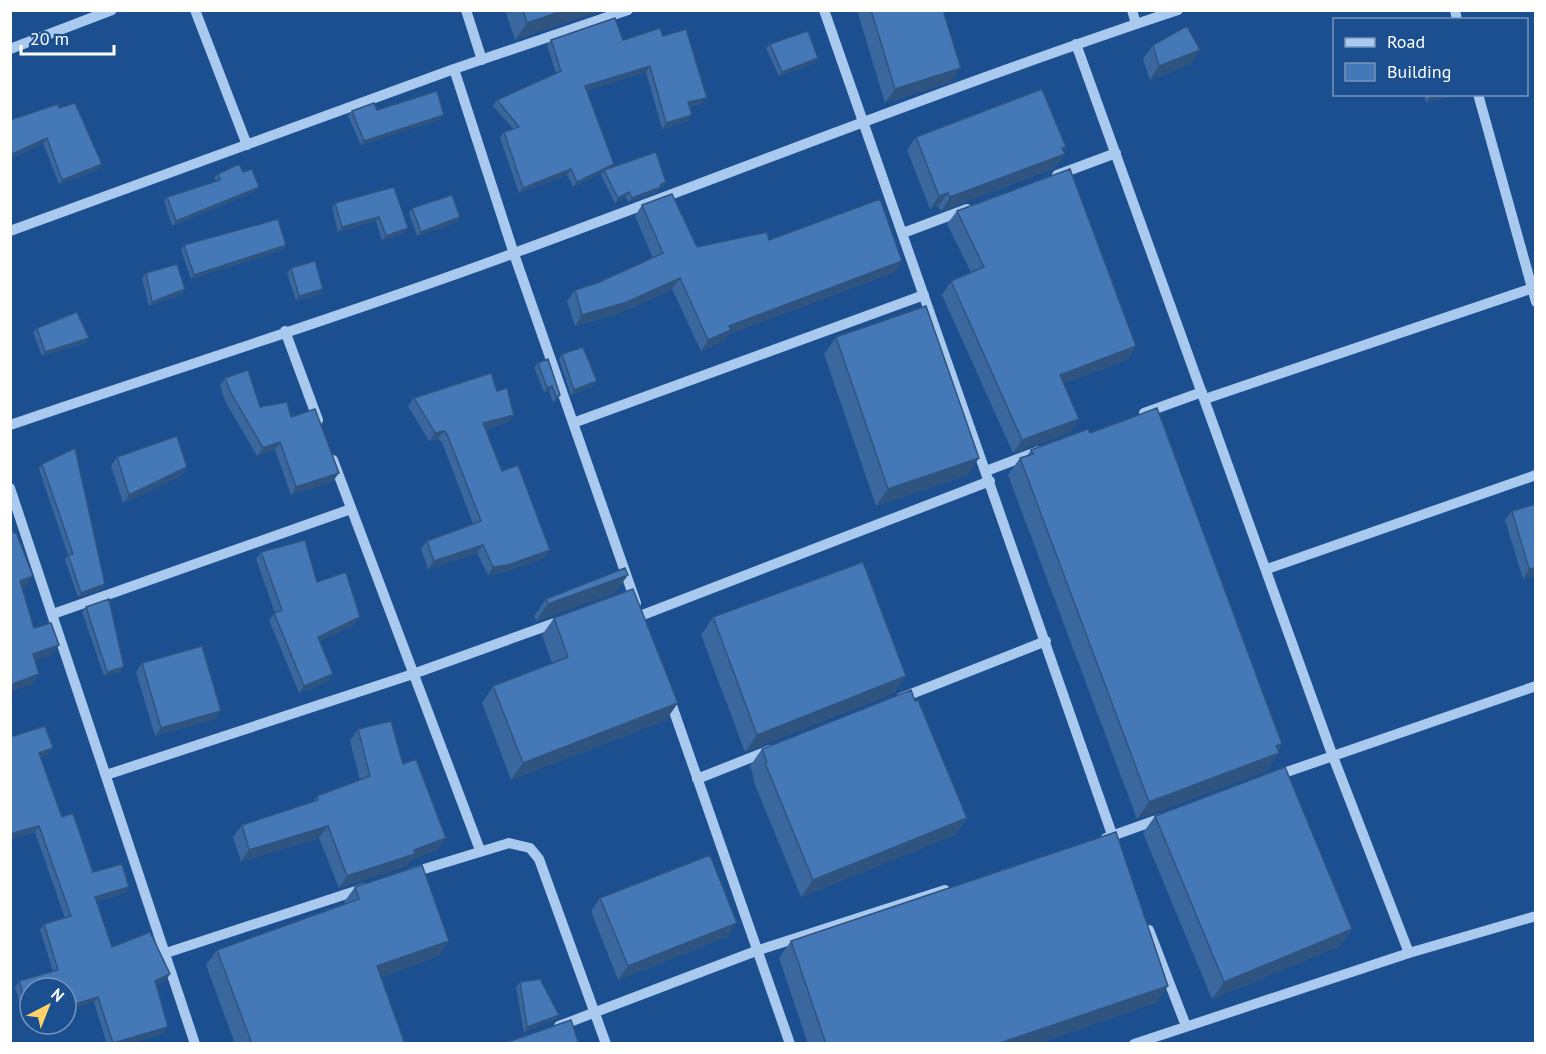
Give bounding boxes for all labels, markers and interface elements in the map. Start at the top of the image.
scale bar [21,18,114,56]
legend [1333,18,1528,96]
text: 20 m [30,27,69,50]
text: Road [1387,30,1425,53]
text: Building [1387,60,1451,83]
north arrow [18,976,78,1036]
text: N [47,984,69,1006]

